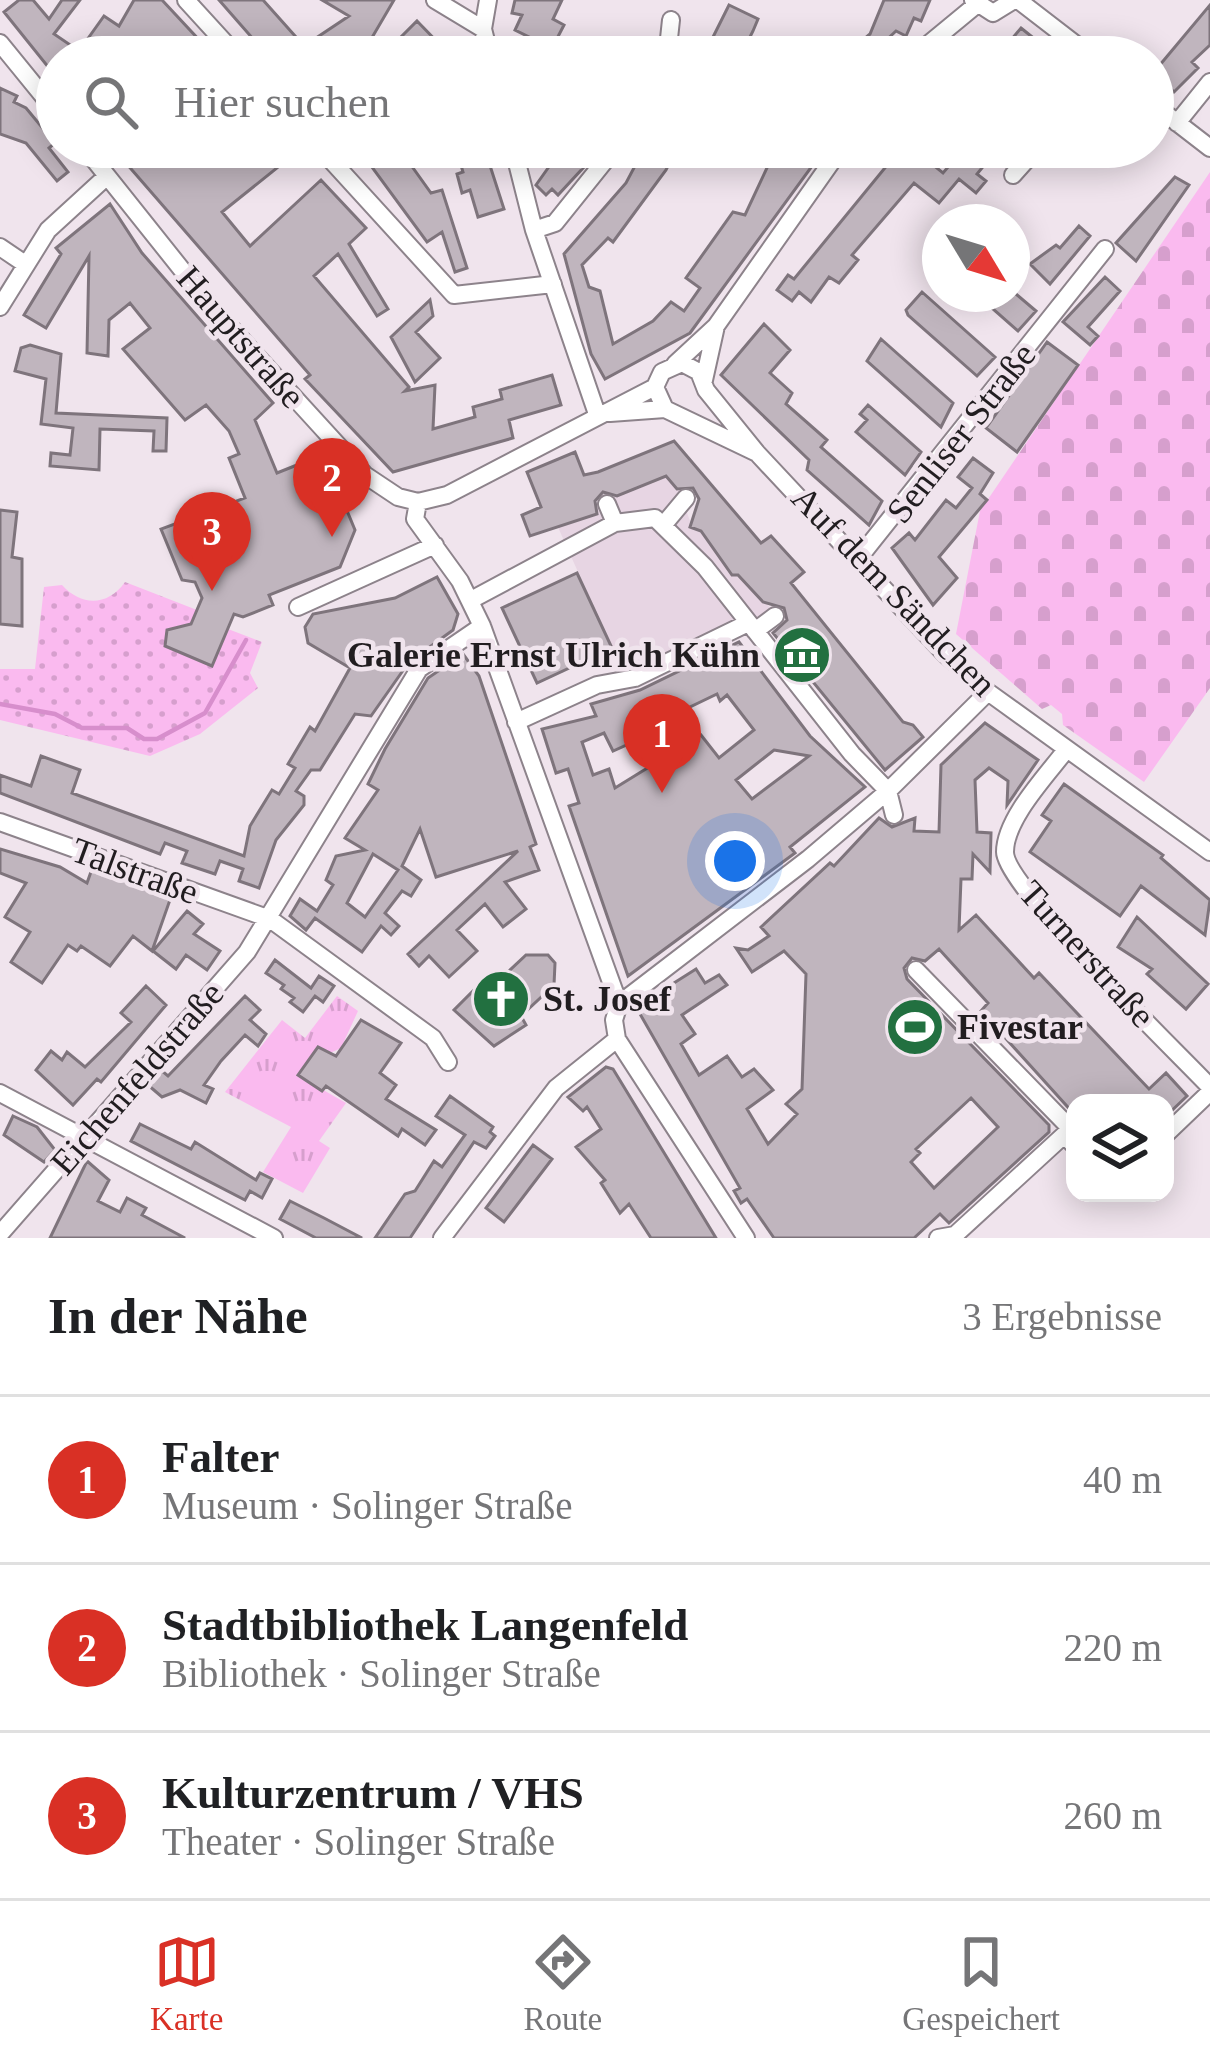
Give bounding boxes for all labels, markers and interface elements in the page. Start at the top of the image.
search box [36,36,1174,168]
icon: search [78,69,144,135]
text: Hier suchen [174,77,390,127]
north arrow [922,204,1030,312]
street label: Hauptstraße [169,258,313,416]
street label: Senliser Straße [878,335,1044,531]
pin: 2 [293,438,371,537]
street label: Auf dem Sändchen [784,478,1004,704]
pin: 3 [173,492,251,591]
museum icon: Galerie Ernst Ulrich Kühn [771,624,833,686]
place label: Galerie Ernst Ulrich Kühn [347,635,760,675]
pin: 1 [623,694,701,793]
street label: Talstraße [66,830,204,912]
your location [705,831,765,891]
street label: Turnerstraße [1011,873,1163,1035]
church icon: St. Josef [470,968,532,1030]
street label: Eichenfeldstraße [43,974,231,1182]
place label: St. Josef [543,979,672,1019]
sports icon: Fivestar [884,996,946,1058]
place label: Fivestar [957,1007,1083,1047]
map controls [1066,1094,1174,1202]
button: layers [1066,1094,1174,1202]
text: In der Nähe [48,1288,308,1344]
text: 3 Ergebnisse [962,1295,1162,1338]
text: Falter [162,1432,279,1482]
text: 1 [77,1458,97,1501]
text: 40 m [1083,1458,1162,1501]
text: Museum · Solinger Straße [162,1484,573,1527]
text: Stadtbibliothek Langenfeld [162,1600,688,1650]
text: 2 [77,1626,97,1669]
text: 220 m [1063,1626,1162,1669]
text: Bibliothek · Solinger Straße [162,1652,601,1695]
text: Kulturzentrum / VHS [162,1768,584,1818]
text: 3 [77,1794,97,1837]
text: 260 m [1063,1794,1162,1837]
text: Theater · Solinger Straße [162,1820,555,1863]
tab: Karte [150,1929,223,2038]
tab: Route [523,1929,602,2038]
tab: Gespeichert [902,1929,1060,2038]

